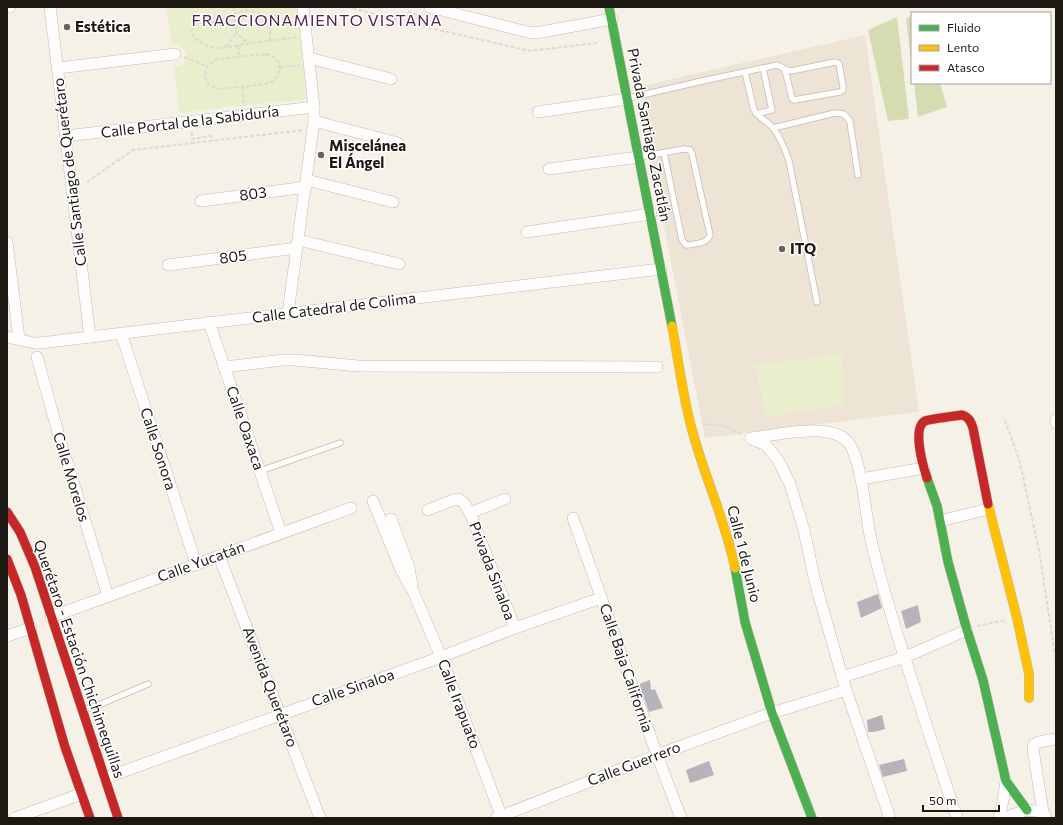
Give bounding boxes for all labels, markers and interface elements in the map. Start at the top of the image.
district label: FRACCIONAMIENTO VISTANA [192,10,442,29]
legend [911,12,1051,84]
place label: Estética [75,17,131,35]
text: Fluido [947,20,981,34]
marker: Estética [62,22,72,32]
text: Lento [947,40,979,54]
street label: Privada Santiago Zacatlán [624,46,676,223]
text: Atasco [947,60,985,74]
street label: Calle Santiago de Querétaro [49,77,89,267]
street label: Calle Portal de la Sabiduría [100,101,280,141]
place label: Miscelánea El Ángel [329,136,406,171]
marker: Miscelánea El Ángel [316,150,326,160]
street label: 803 [238,182,268,204]
place label: ITQ [790,239,816,257]
marker: ITQ [777,244,787,254]
street label: 805 [218,245,248,267]
street label: Calle Catedral de Colima [251,288,417,326]
street label: Calle Oaxaca [223,383,269,472]
street label: Calle Sonora [137,405,181,492]
street label: Calle Morelos [50,430,94,524]
street label: Calle 1 de Junio [724,503,766,604]
street label: Privada Sinaloa [466,519,520,622]
street label: Querétaro - Estación Chichimequillas [31,537,129,780]
street label: Calle Yucatán [155,537,247,585]
street label: Calle Baja California [596,601,657,735]
street label: Avenida Querétaro [240,624,302,750]
street label: Calle Irapuato [435,656,485,751]
street label: Calle Sinaloa [309,665,396,710]
street label: Calle Guerrero [585,737,683,789]
scale bar [923,787,999,813]
text: 50 m [929,793,957,807]

